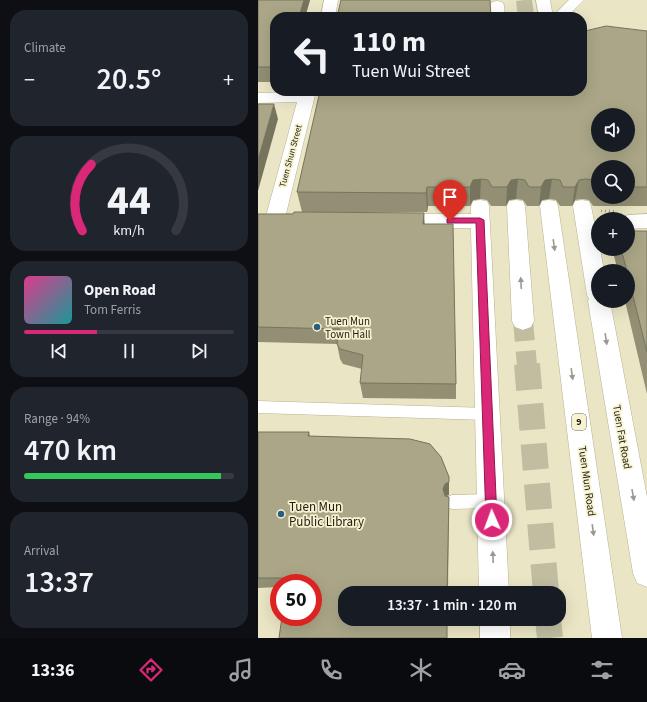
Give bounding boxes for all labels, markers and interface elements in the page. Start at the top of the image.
text: 110 m [352,22,426,62]
icon: left [286,28,338,80]
text: Climate [24,39,66,57]
text: 20.5° [97,58,161,101]
text: Tuen Wui Street [352,59,470,84]
text: − [24,64,35,96]
text: + [223,64,234,96]
map controls [591,108,635,308]
button: sound [591,108,635,152]
street label: Tuen Shun Street [276,123,306,189]
button: search [591,160,635,204]
text: 44 [107,171,151,231]
pin [433,180,467,221]
icon: arrive [439,186,461,208]
button: + [591,212,635,256]
text: km/h [113,220,145,241]
one-way arrow [551,239,558,251]
button: − [591,264,635,308]
one-way arrow [518,277,525,289]
text: Open Road [84,280,156,301]
text: Tom Ferris [84,301,141,319]
place label: Tuen Mun Town Hall [325,314,371,342]
marker: Tuen Mun Town Hall [312,322,322,332]
one-way arrow [603,333,609,345]
icon: previous [48,340,70,362]
icon: pause [118,340,140,362]
icon: next [188,340,210,362]
one-way arrow [569,367,575,380]
street label: Tuen Fat Road [609,404,635,470]
text: Range · 94% [24,410,90,428]
road number: 9 [572,414,586,430]
text: 470 km [24,429,117,472]
street label: Tuen Mun Road [575,445,599,517]
one-way arrow [630,489,636,501]
place label: Tuen Mun Public Library [289,498,364,531]
position arrow [471,499,513,541]
marker: Tuen Mun Public Library [276,509,286,519]
one-way arrow [590,524,596,536]
text: Arrival [24,542,59,560]
one-way arrow [490,550,496,563]
text: 13:37 [24,561,94,604]
speed limit sign: 50 [270,574,322,626]
text: 13:37 · 1 min · 120 m [387,595,517,616]
icon: directions [137,656,165,684]
icon: music [227,656,255,684]
icon: phone [317,656,345,684]
icon: climate [407,656,435,684]
icon: car [498,656,526,684]
icon: filters [588,656,616,684]
text: 13:36 [31,658,75,683]

